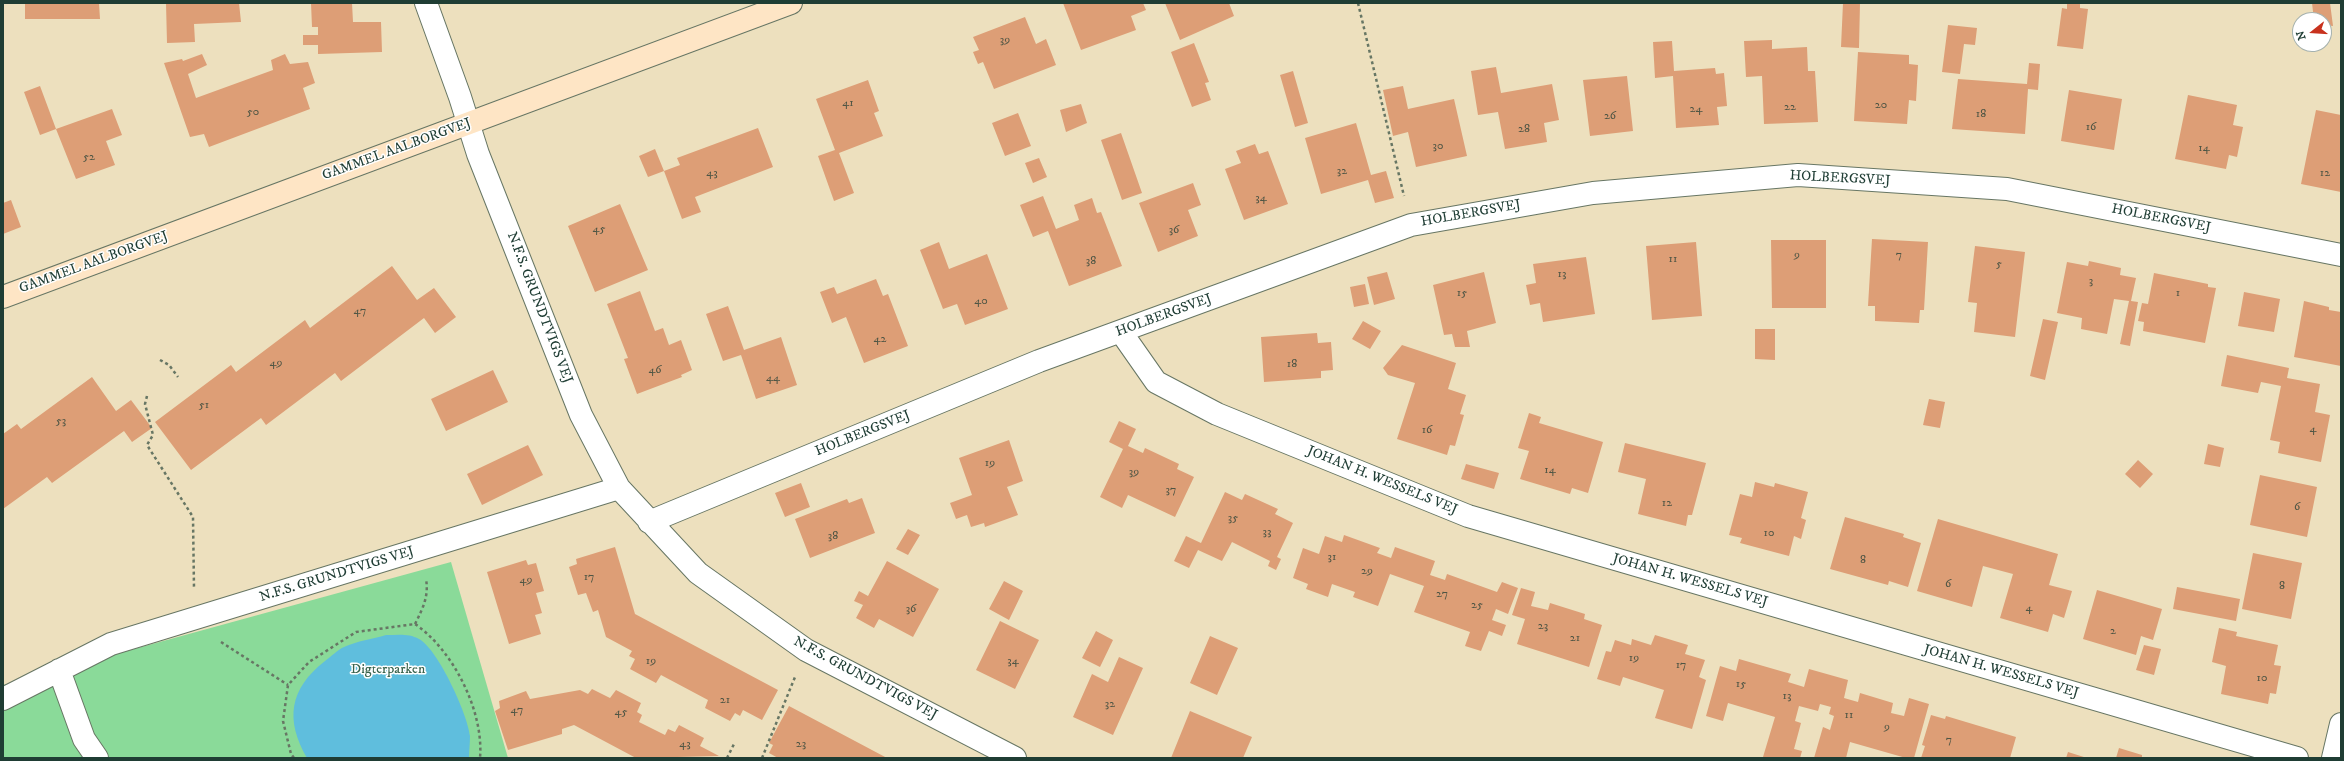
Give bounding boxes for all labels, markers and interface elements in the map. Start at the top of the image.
north arrow [2292,12,2332,52]
text: N [2293,29,2309,42]
house number: 39 [1000,34,1010,48]
house number: 41 [842,97,854,111]
house number: 20 [1875,99,1887,113]
house number: 22 [1784,101,1796,115]
house number: 24 [1690,103,1702,117]
house number: 50 [247,106,259,120]
house number: 18 [1976,108,1986,122]
house number: 26 [1604,110,1616,124]
street label: GAMMEL AALBORGVEJ [320,115,474,185]
house number: 16 [2086,121,2096,135]
house number: 28 [1518,123,1530,137]
house number: 30 [1433,140,1443,154]
house number: 14 [2198,142,2210,156]
house number: 52 [83,151,95,165]
house number: 32 [1337,165,1347,179]
house number: 43 [706,167,718,181]
house number: 12 [2320,167,2330,181]
street label: HOLBERGSVEJ [1789,168,1891,190]
house number: 34 [1255,192,1267,206]
street label: HOLBERGSVEJ [1420,197,1522,231]
street label: HOLBERGSVEJ [2110,201,2212,237]
house number: 45 [593,223,605,237]
house number: 36 [1169,224,1179,238]
street label: GAMMEL AALBORGVEJ [17,228,171,298]
street label: N.F.S. GRUNDTVIGS VEJ [502,230,576,386]
house number: 9 [1794,249,1800,263]
house number: 7 [1896,249,1902,263]
house number: 11 [1669,253,1677,267]
house number: 38 [1086,255,1096,269]
house number: 5 [1996,258,2002,272]
house number: 13 [1558,268,1566,282]
house number: 3 [2089,275,2093,289]
house number: 15 [1457,287,1467,301]
house number: 1 [2176,287,2180,301]
street label: HOLBERGSVEJ [1114,291,1214,341]
house number: 40 [974,295,988,309]
house number: 47 [354,305,366,319]
house number: 42 [874,333,886,347]
house number: 49 [270,357,282,371]
house number: 18 [1287,358,1297,372]
house number: 46 [648,364,662,378]
house number: 44 [766,372,780,386]
house number: 51 [199,399,209,413]
street label: HOLBERGSVEJ [813,407,913,461]
house number: 53 [56,415,66,429]
house number: 4 [2310,423,2316,437]
house number: 16 [1422,424,1432,438]
street label: JOHAN H. WESSELS VEJ [1304,443,1460,519]
house number: 19 [985,457,995,471]
house number: 14 [1544,464,1556,478]
house number: 39 [1129,466,1139,480]
house number: 37 [1166,484,1176,498]
house number: 12 [1662,497,1672,511]
house number: 6 [2294,501,2300,515]
house number: 35 [1228,512,1238,526]
house number: 33 [1263,526,1271,540]
house number: 10 [1764,527,1774,541]
house number: 38 [828,530,838,544]
street label: N.F.S. GRUNDTVIGS VEJ [258,543,416,607]
house number: 31 [1328,551,1336,565]
street label: JOHAN H. WESSELS VEJ [1610,551,1770,611]
house number: 8 [1860,554,1866,568]
house number: 29 [1361,565,1373,579]
house number: 17 [584,571,594,585]
house number: 49 [520,574,532,588]
house number: 6 [1945,578,1951,592]
house number: 8 [2279,580,2285,594]
house number: 27 [1436,588,1448,602]
house number: 25 [1471,599,1483,613]
house number: 4 [2026,602,2032,616]
house number: 36 [906,603,916,617]
house number: 23 [1538,620,1548,634]
house number: 2 [2110,625,2116,639]
house number: 21 [1570,632,1580,646]
street label: N.F.S. GRUNDTVIGS VEJ [790,634,940,724]
street label: JOHAN H. WESSELS VEJ [1921,642,2081,702]
house number: 19 [1629,652,1639,666]
house number: 19 [646,655,656,669]
house number: 34 [1007,655,1019,669]
house number: 17 [1676,659,1686,673]
park label: Digterparken [351,662,425,678]
house number: 10 [2257,672,2267,686]
house number: 15 [1736,678,1746,692]
house number: 13 [1783,690,1791,704]
house number: 21 [720,694,730,708]
house number: 32 [1105,698,1115,712]
house number: 47 [511,704,523,718]
house number: 45 [615,706,627,720]
house number: 11 [1845,709,1853,723]
house number: 9 [1884,721,1890,735]
house number: 7 [1946,734,1952,748]
house number: 43 [679,738,691,752]
house number: 23 [796,738,806,752]

